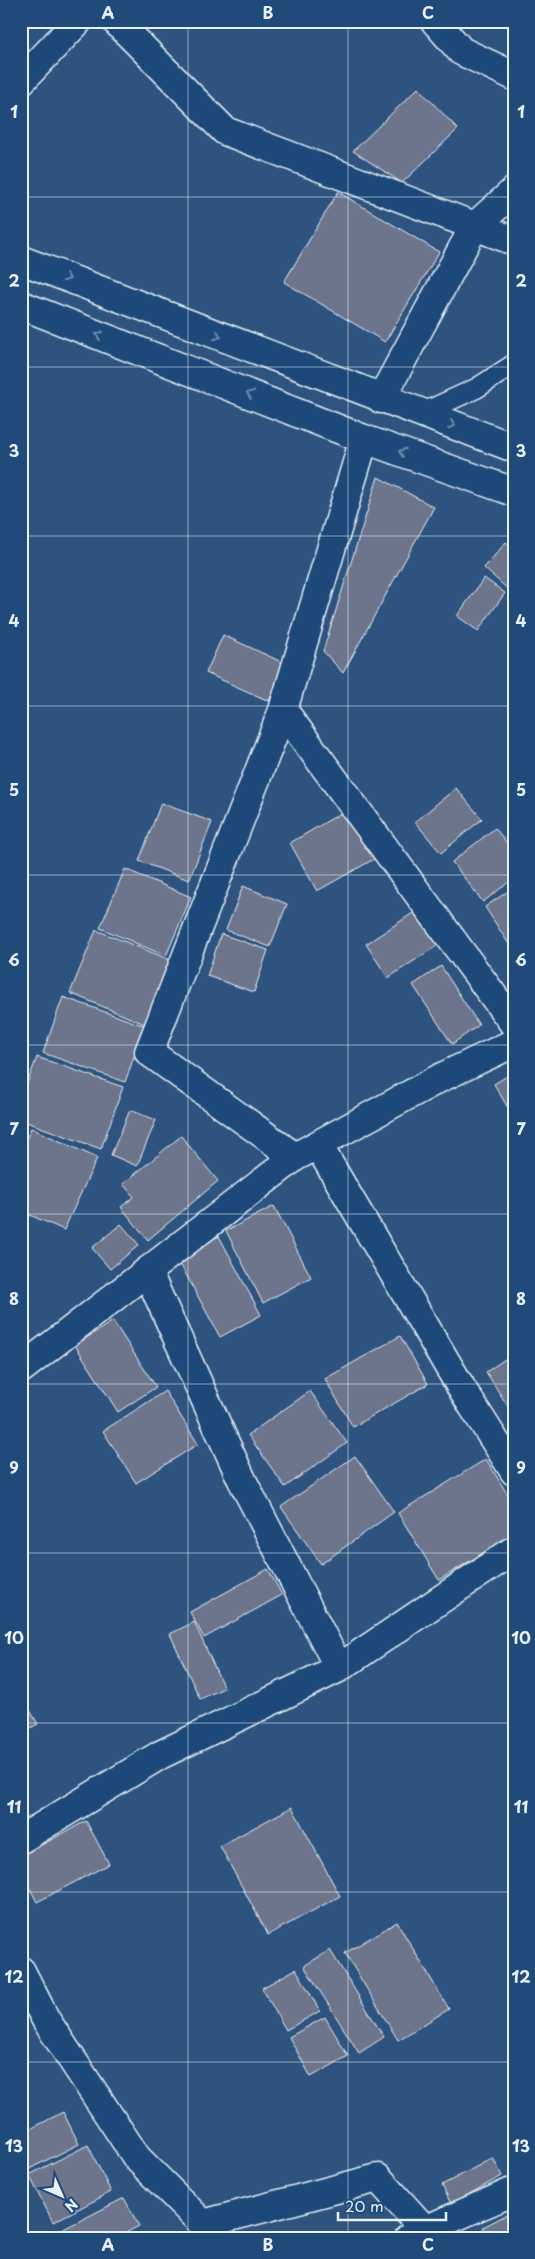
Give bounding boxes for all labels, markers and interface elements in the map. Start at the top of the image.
text: A [102,0,115,24]
text: B [263,0,274,24]
text: C [422,0,434,24]
text: 1 [10,99,18,123]
text: 1 [517,99,525,123]
text: 2 [8,268,20,292]
text: 2 [515,268,527,292]
one-way arrow [62,272,71,282]
one-way arrow [95,331,104,341]
one-way arrow [214,331,222,341]
one-way arrow [246,390,255,400]
one-way arrow [447,419,456,429]
text: 3 [9,438,19,462]
text: 3 [516,438,526,462]
one-way arrow [398,448,407,458]
text: 4 [9,608,20,632]
text: 4 [516,608,527,632]
text: 5 [9,777,19,801]
text: 5 [516,777,526,801]
text: 6 [8,947,20,971]
text: 6 [515,947,527,971]
text: 7 [9,1116,19,1140]
text: 7 [516,1116,526,1140]
text: 8 [9,1286,19,1310]
text: 8 [516,1286,526,1310]
text: 9 [9,1455,19,1479]
text: 9 [516,1455,526,1479]
text: 10 [4,1625,24,1649]
text: 10 [511,1625,531,1649]
text: 11 [7,1794,21,1818]
text: 11 [514,1794,528,1818]
text: 12 [5,1964,23,1988]
text: 12 [512,1964,530,1988]
text: 13 [5,2133,23,2157]
text: 13 [512,2133,530,2157]
north arrow [38,2172,88,2222]
scale bar [338,2189,445,2221]
text: N [60,2194,83,2217]
text: 20 m [345,2194,384,2217]
text: A [102,2232,115,2256]
text: B [263,2232,274,2256]
text: C [422,2232,434,2256]

